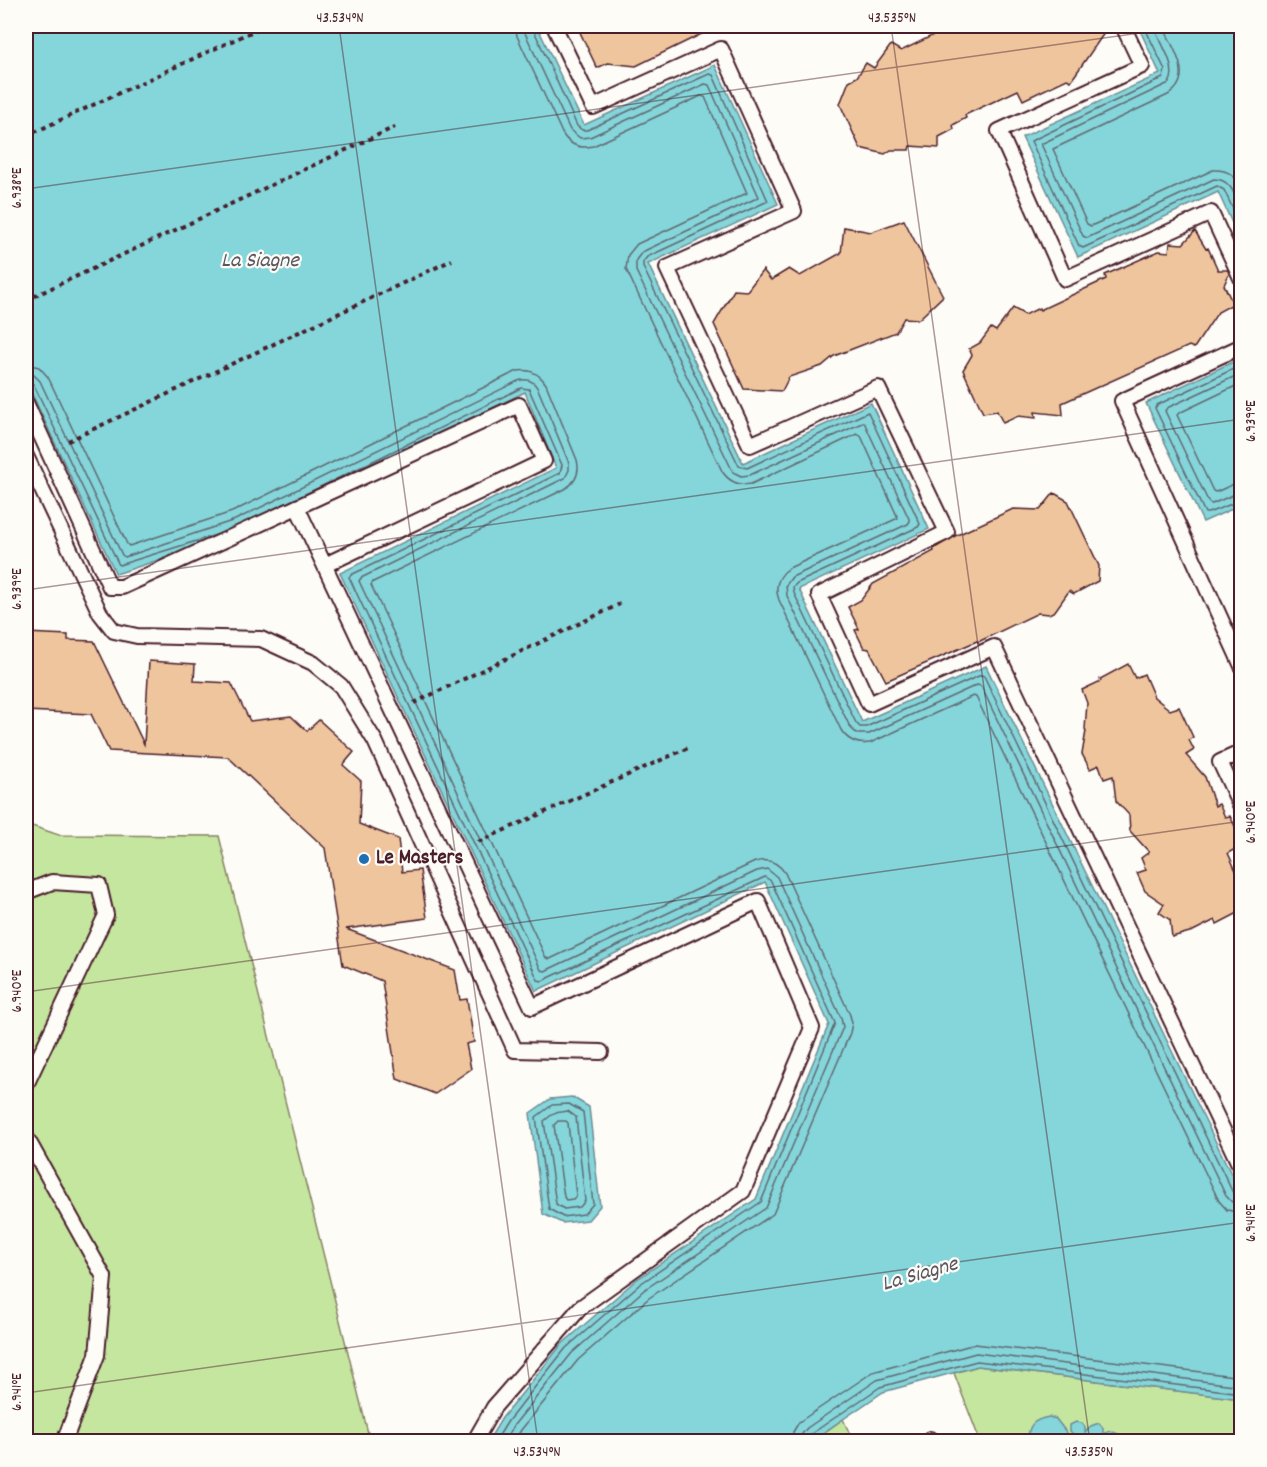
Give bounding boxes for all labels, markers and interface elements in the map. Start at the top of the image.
text: 43.534°N [316,8,364,30]
text: 43.535°N [868,8,916,30]
text: 6.938°E [7,167,29,209]
water label: La Siagne [221,246,300,277]
text: 6.939°E [1241,400,1263,442]
text: 6.939°E [7,568,29,610]
text: 6.940°E [1241,800,1263,843]
place label: Le Masters [376,844,463,874]
marker: Le Masters [357,852,371,866]
text: 6.940°E [7,969,29,1012]
text: 6.941°E [1241,1204,1263,1242]
water label: La Siagne [878,1249,963,1301]
text: 6.941°E [7,1373,29,1411]
text: 43.534°N [513,1442,561,1464]
text: 43.535°N [1065,1442,1113,1464]

